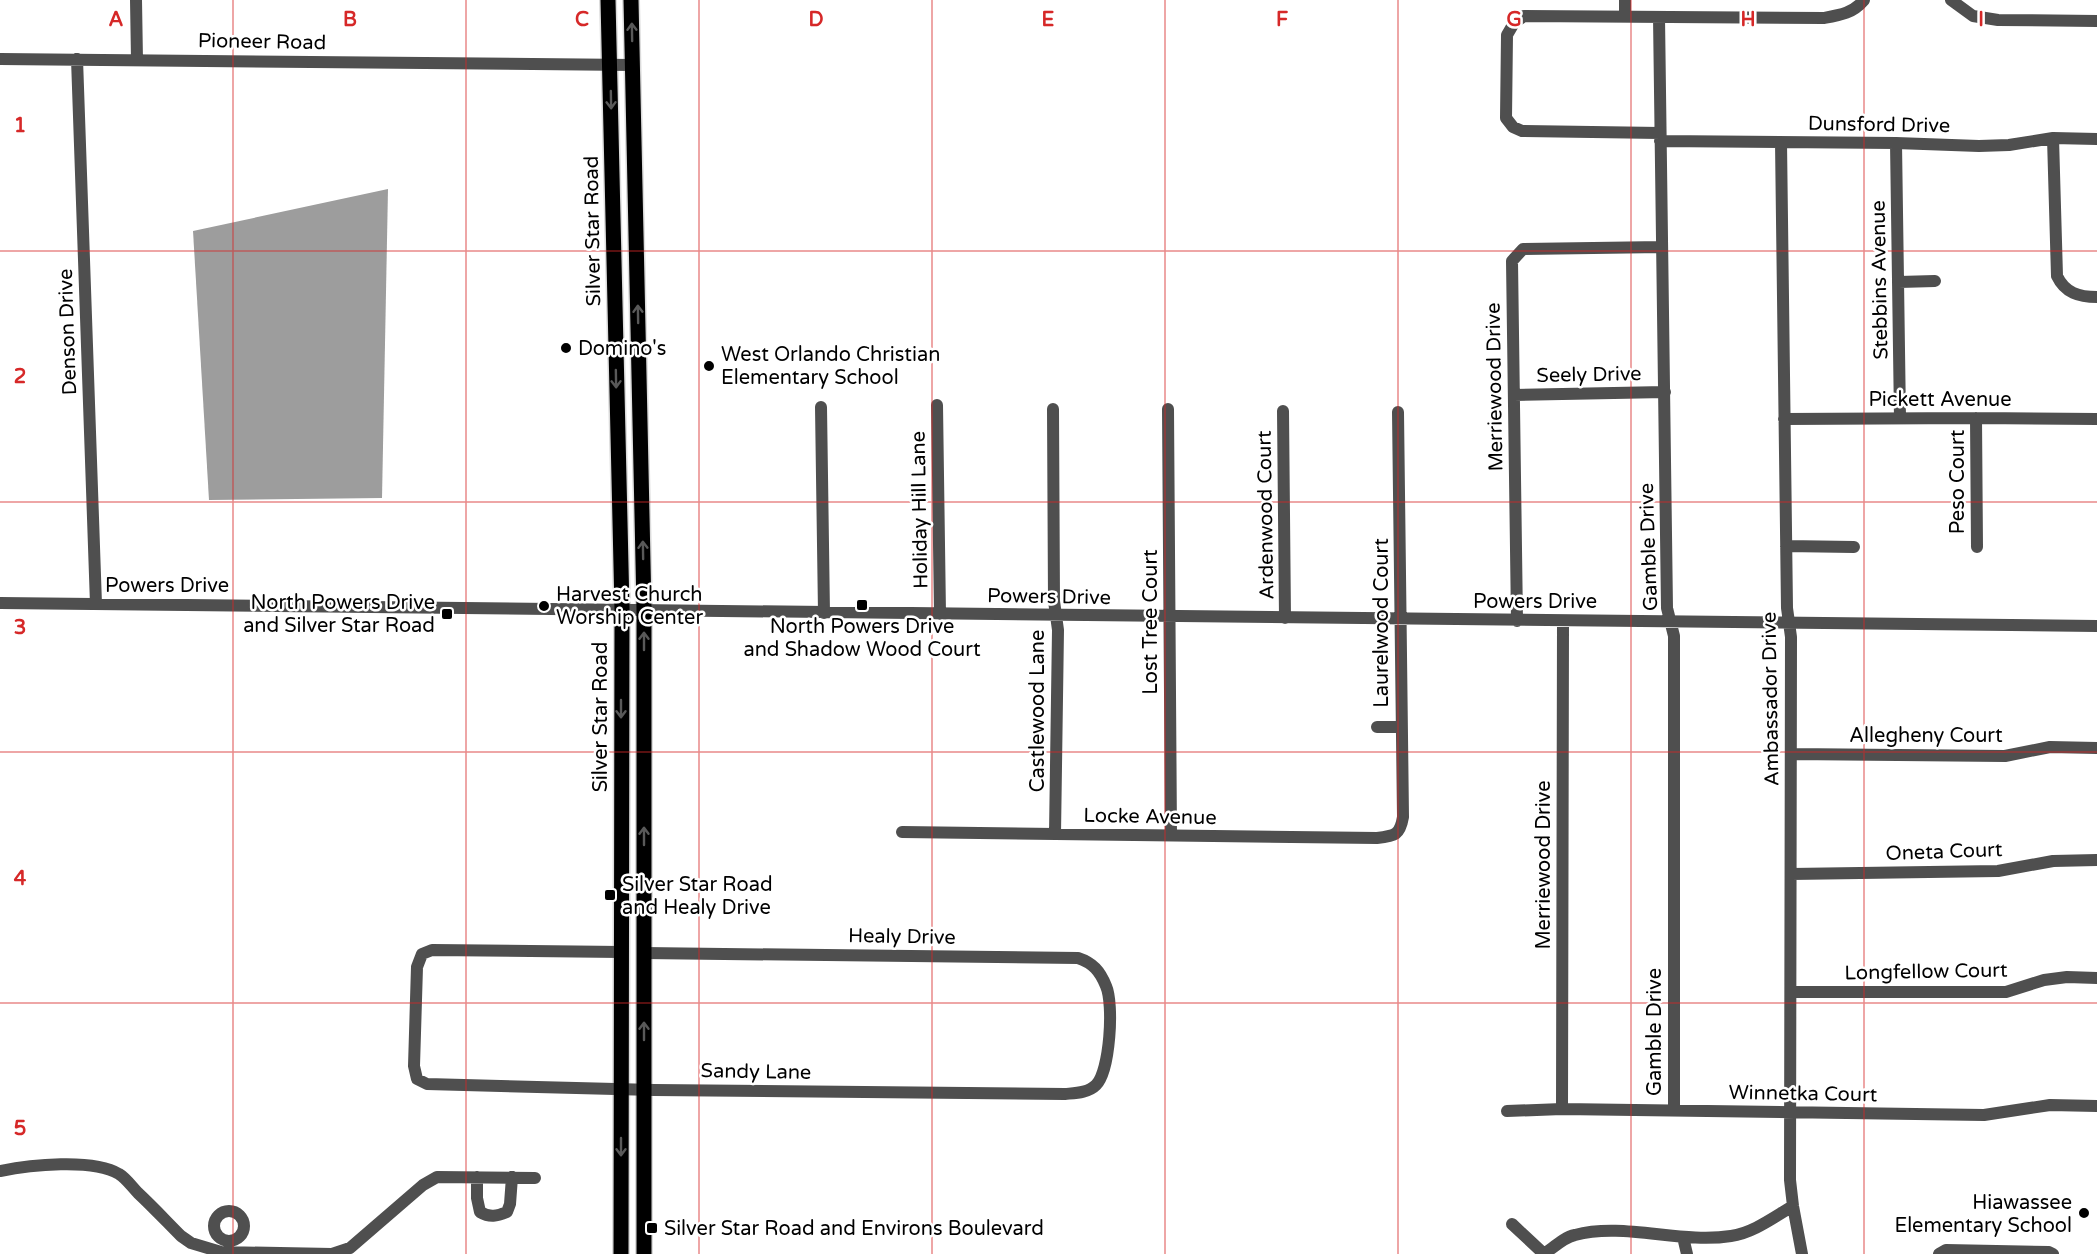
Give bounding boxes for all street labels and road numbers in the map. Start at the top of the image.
street label: Pioneer Road [198,29,326,55]
street label: Dunsford Drive [1808,112,1950,138]
street label: Silver Star Road [580,155,606,306]
street label: Stebbins Avenue [1867,200,1893,360]
street label: Denson Drive [54,268,82,396]
street label: Merriewood Drive [1482,302,1508,472]
street label: Seely Drive [1536,362,1642,388]
street label: Pickett Avenue [1868,388,2012,412]
street label: Peso Court [1946,429,1970,534]
street label: Ardenwood Court [1253,430,1279,600]
street label: Holiday Hill Lane [907,431,933,589]
street label: Gamble Drive [1635,483,1663,611]
street label: Laurelwood Court [1370,538,1394,708]
street label: Lost Tree Court [1139,549,1163,695]
street label: Powers Drive [105,574,229,598]
street label: Powers Drive [987,584,1111,610]
street label: Powers Drive [1473,590,1597,614]
street label: Ambassador Drive [1757,612,1785,786]
street label: Castlewood Lane [1026,630,1050,792]
street label: Silver Star Road [589,642,613,792]
street label: Allegheny Court [1849,724,2003,748]
street label: Merriewood Drive [1532,781,1556,949]
street label: Locke Avenue [1083,804,1217,830]
street label: Oneta Court [1885,838,2003,866]
street label: Healy Drive [848,924,956,950]
street label: Longfellow Court [1844,959,2008,985]
street label: Gamble Drive [1643,968,1667,1096]
street label: Sandy Lane [701,1059,811,1085]
street label: Winnetka Court [1728,1081,1878,1107]

